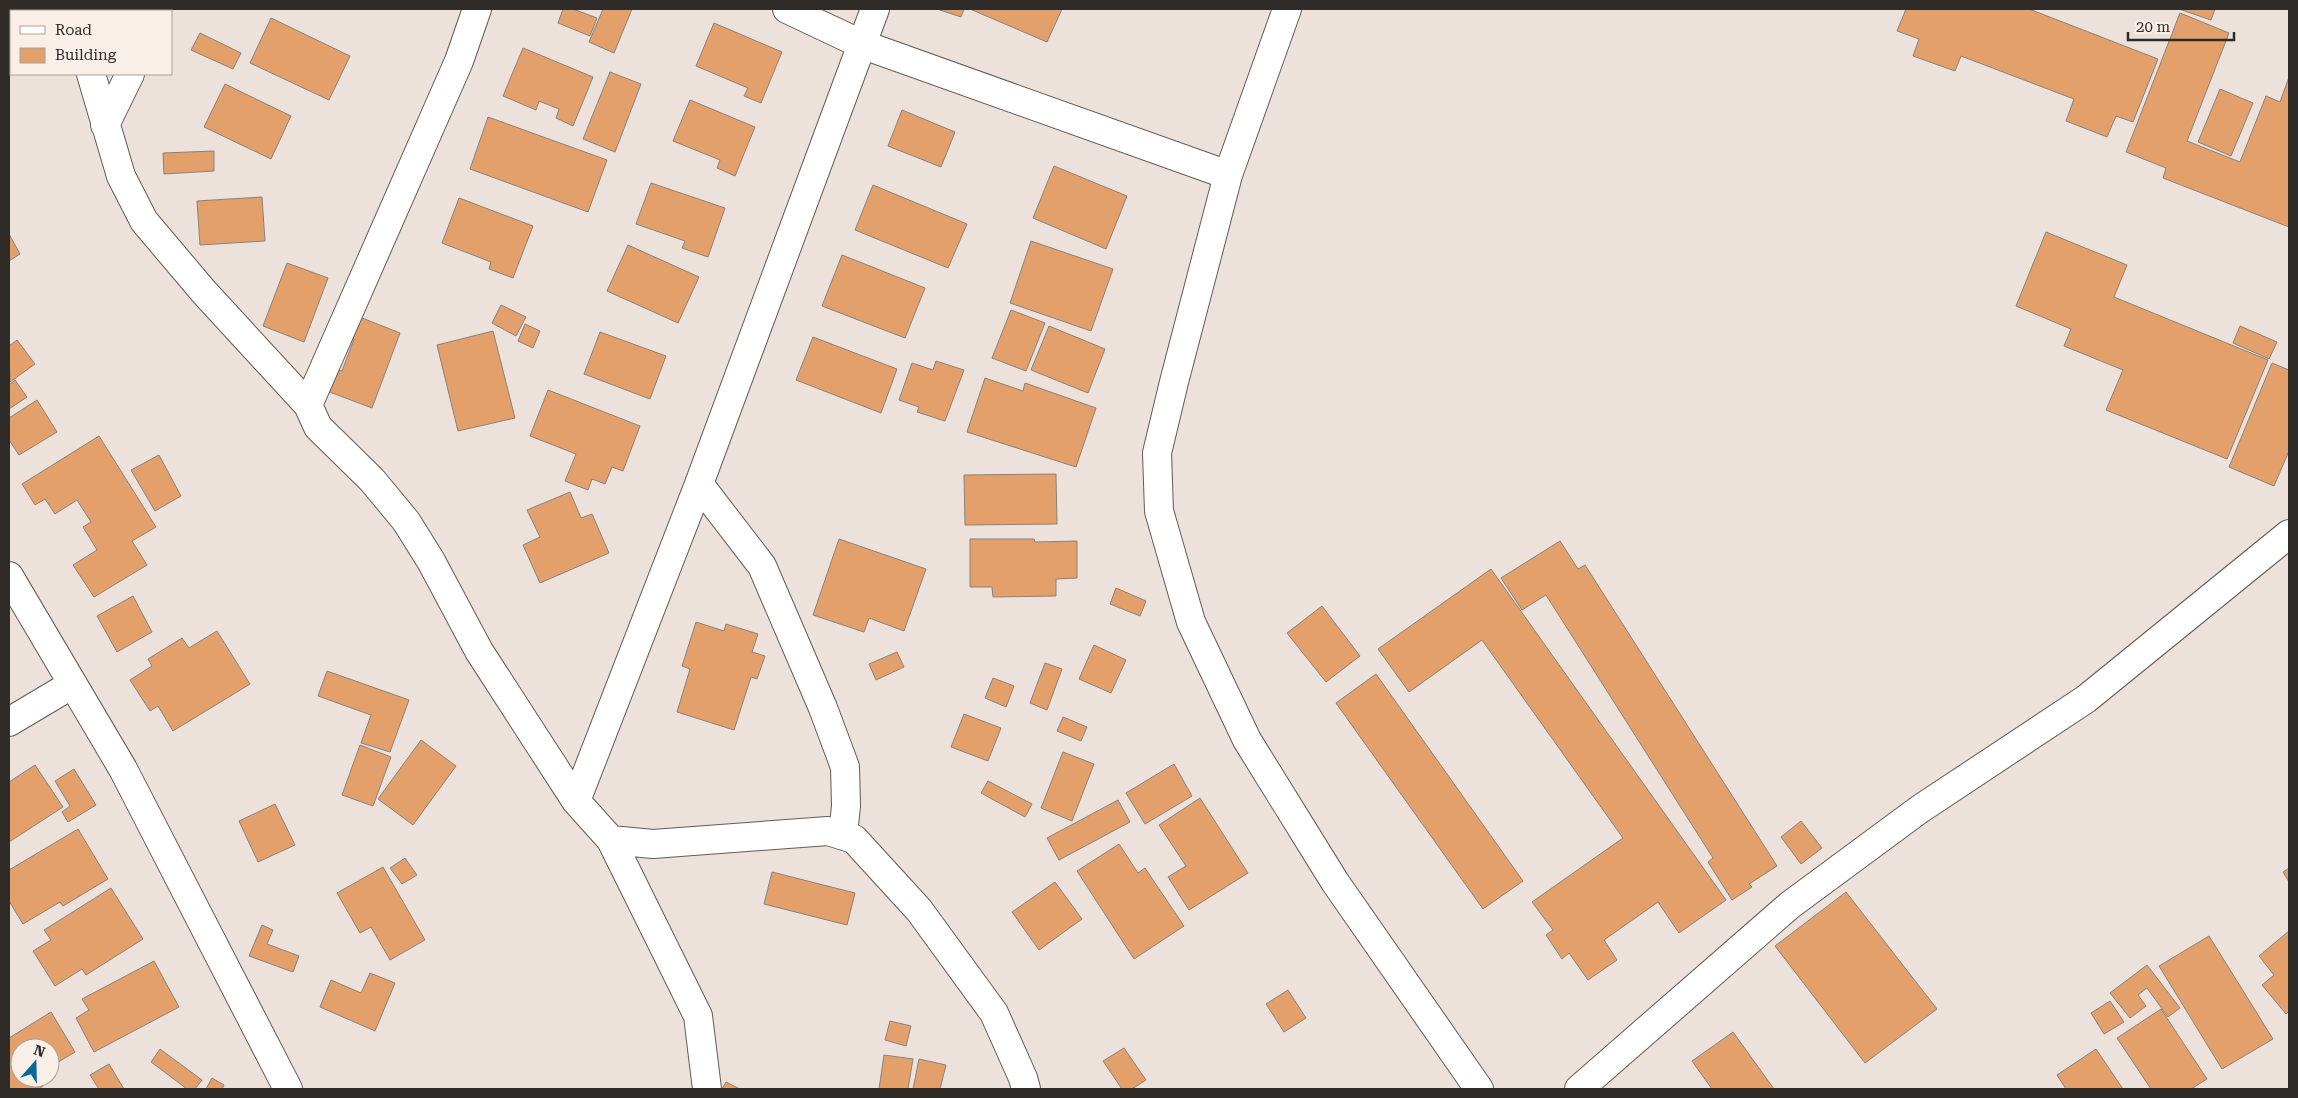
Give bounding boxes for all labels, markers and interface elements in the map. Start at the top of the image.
legend [10,10,172,75]
scale bar [2128,10,2234,42]
text: 20 m [2136,18,2171,36]
text: Road [55,21,92,39]
text: Building [55,46,117,64]
north arrow [10,1038,60,1088]
text: N [32,1041,47,1060]

